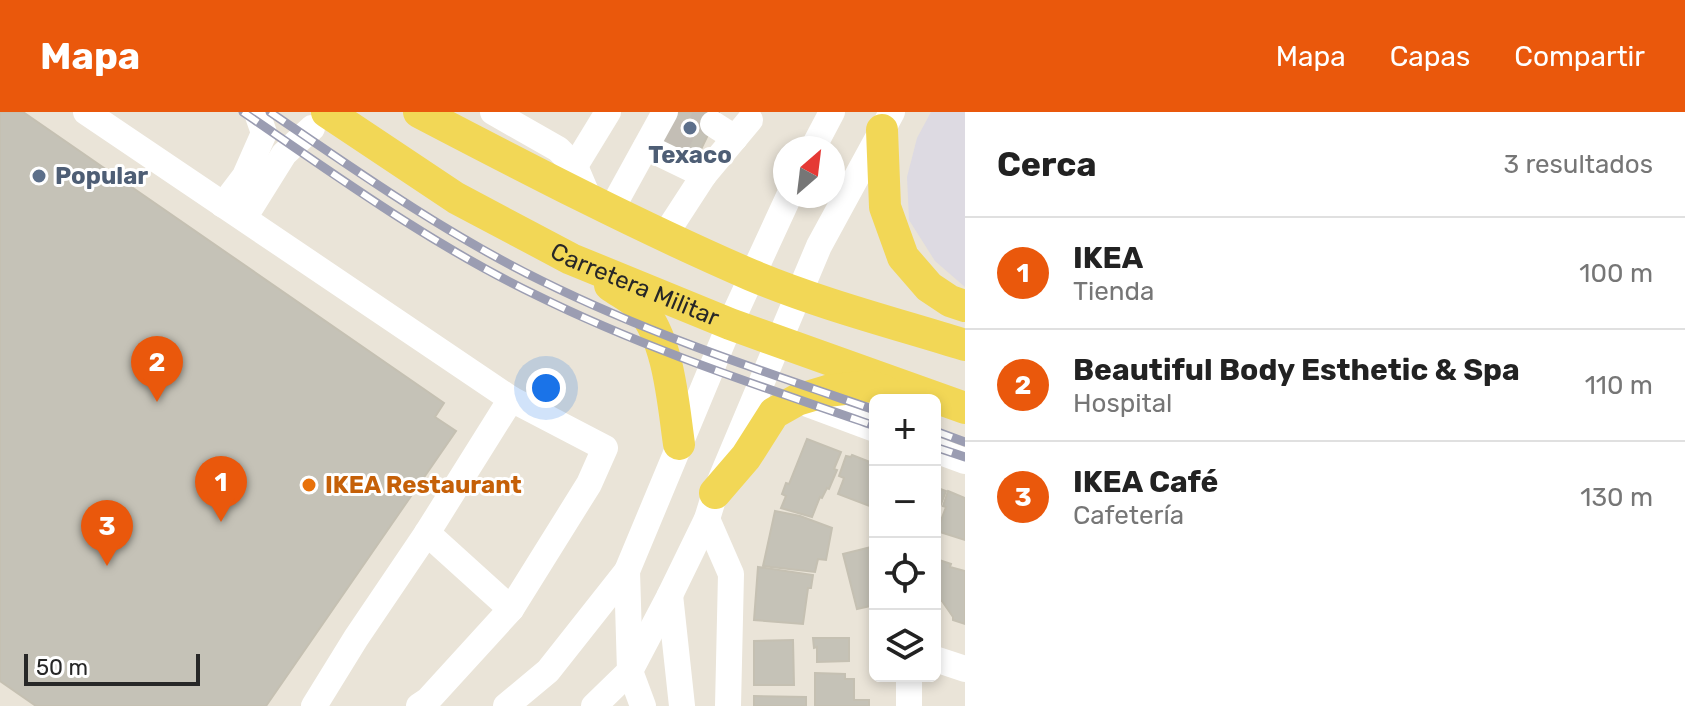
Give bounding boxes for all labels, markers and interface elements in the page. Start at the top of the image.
text: Mapa [40,33,140,79]
text: Mapa [1276,40,1346,73]
text: Capas [1390,40,1470,73]
text: Compartir [1514,40,1645,73]
marker: Texaco [681,119,699,137]
north arrow [773,136,845,208]
place label: Texaco [648,141,732,169]
text: Cerca [997,144,1096,185]
text: 3 resultados [1503,149,1653,180]
place label: Popular [55,162,148,190]
marker: Popular [30,167,48,185]
street label: Carretera Militar [546,237,723,332]
text: IKEA [1073,240,1143,276]
text: 1 [1017,258,1029,289]
text: 100 m [1579,258,1653,289]
text: Tienda [1073,276,1154,307]
pin: 2 [131,336,183,402]
text: Beautiful Body Esthetic & Spa [1073,352,1520,388]
your location [526,368,566,408]
text: 2 [1015,370,1031,401]
text: 110 m [1585,370,1653,401]
text: Hospital [1073,388,1172,419]
map controls [869,394,941,682]
button: + [869,394,941,466]
pin: 1 [195,456,247,522]
text: IKEA Café [1073,464,1218,500]
button: − [869,466,941,538]
place label: IKEA Restaurant [325,471,522,499]
marker: IKEA Restaurant [300,476,318,494]
text: 3 [1014,482,1032,513]
text: 130 m [1580,482,1653,513]
pin: 3 [81,500,133,566]
text: Cafetería [1073,500,1184,531]
button: locate [869,538,941,610]
button: layers [869,610,941,682]
scale bar [24,650,200,686]
text: 50 m [36,654,88,681]

